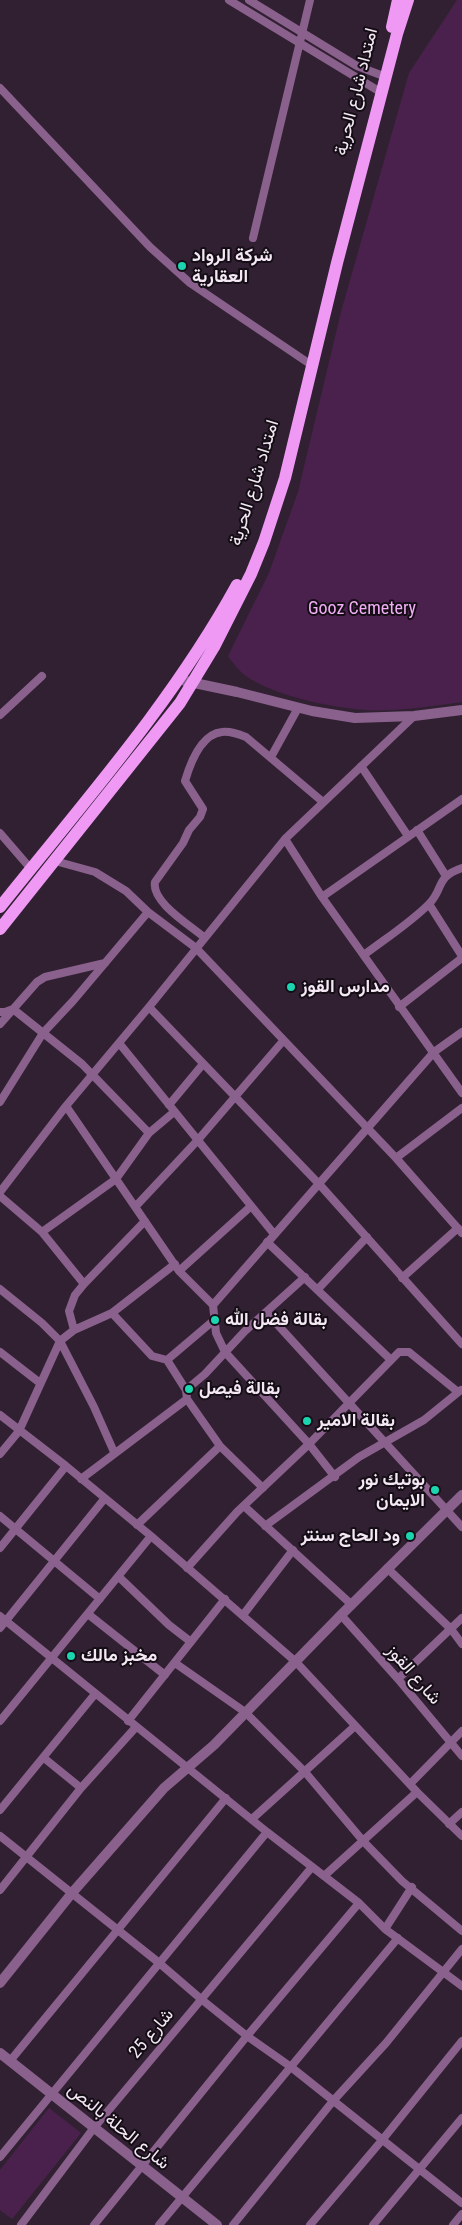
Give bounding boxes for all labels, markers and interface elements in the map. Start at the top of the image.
street label: امتداد شارع الحرية [331,26,383,158]
place label: شركة الرواد العقارية [192,245,273,288]
marker: شركة الرواد العقارية [176,260,188,272]
street label: امتداد شارع الحرية [226,417,284,549]
park label: Gooz Cemetery [308,598,416,620]
place label: مدارس القوز [301,976,390,998]
marker: مدارس القوز [285,981,297,993]
place label: بقالة فضل الله [225,1309,327,1331]
marker: بقالة فضل الله [209,1314,221,1326]
place label: بقالة فيصل [199,1378,280,1400]
marker: بقالة فيصل [183,1383,195,1395]
place label: بقالة الامير [317,1410,395,1432]
marker: بقالة الامير [301,1415,313,1427]
place label: بوتيك نور الايمان [359,1469,425,1512]
marker: بوتيك نور الايمان [429,1484,441,1496]
place label: ود الحاج سنتر [301,1525,400,1547]
marker: ود الحاج سنتر [404,1530,416,1542]
street label: شارع القوز [381,1640,445,1710]
place label: مخبز مالك [81,1645,157,1667]
marker: مخبز مالك [65,1650,77,1662]
street label: شارع 25 [125,2005,179,2063]
street label: شارع الحلة بالنص [63,2079,173,2175]

